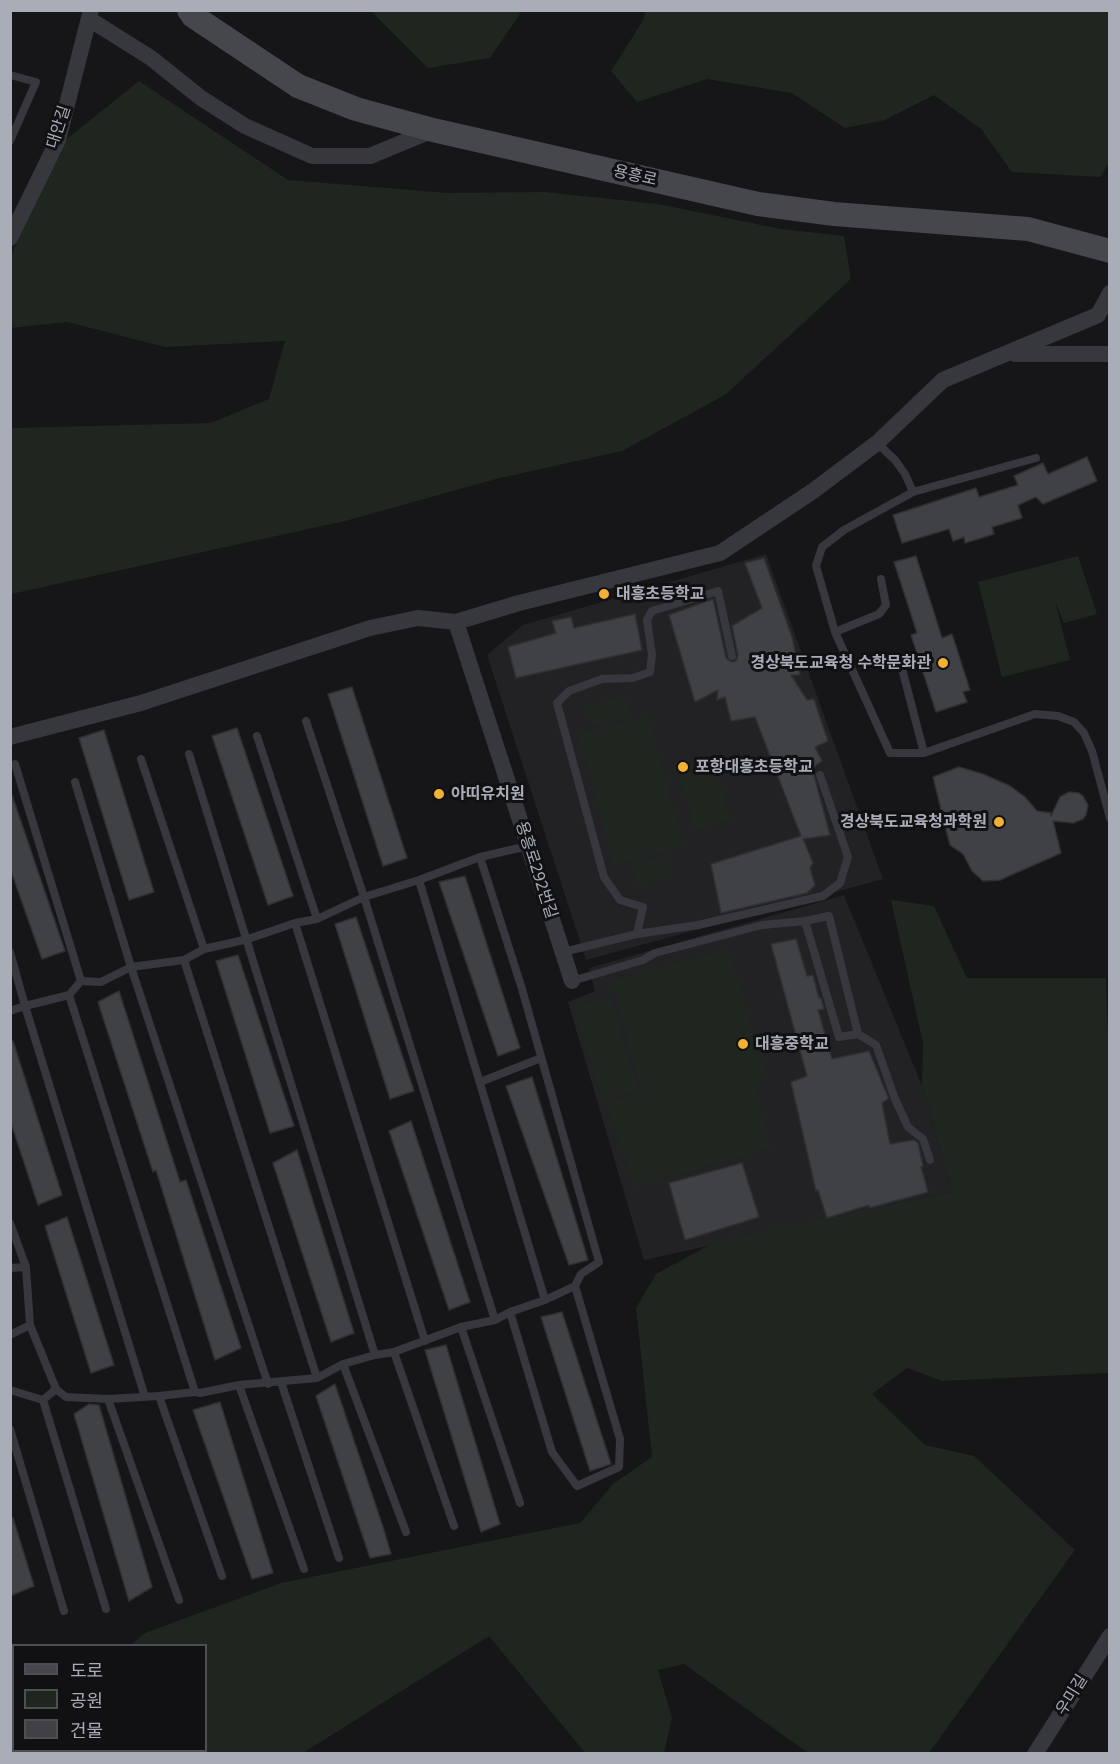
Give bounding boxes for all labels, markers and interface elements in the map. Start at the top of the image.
street label: 대안길 [43,103,75,151]
street label: 용흥로 [611,162,659,190]
place label: 대흥초등학교 [616,584,704,604]
marker: 대흥초등학교 [597,587,611,601]
place label: 경상북도교육청 수학문화관 [750,653,931,673]
marker: 경상북도교육청 수학문화관 [936,656,950,670]
place label: 포항대흥초등학교 [695,757,813,777]
marker: 포항대흥초등학교 [676,760,690,774]
place label: 아띠유치원 [451,784,525,804]
marker: 아띠유치원 [432,787,446,801]
place label: 경상북도교육청과학원 [840,812,987,832]
marker: 경상북도교육청과학원 [992,815,1006,829]
street label: 용흥로292번길 [511,819,561,921]
place label: 대흥중학교 [755,1034,829,1054]
marker: 대흥중학교 [736,1037,750,1051]
legend [12,1644,207,1752]
text: 도로 [70,1658,103,1682]
street label: 우미길 [1052,1671,1092,1719]
text: 공원 [70,1688,103,1712]
text: 건물 [70,1718,103,1742]

